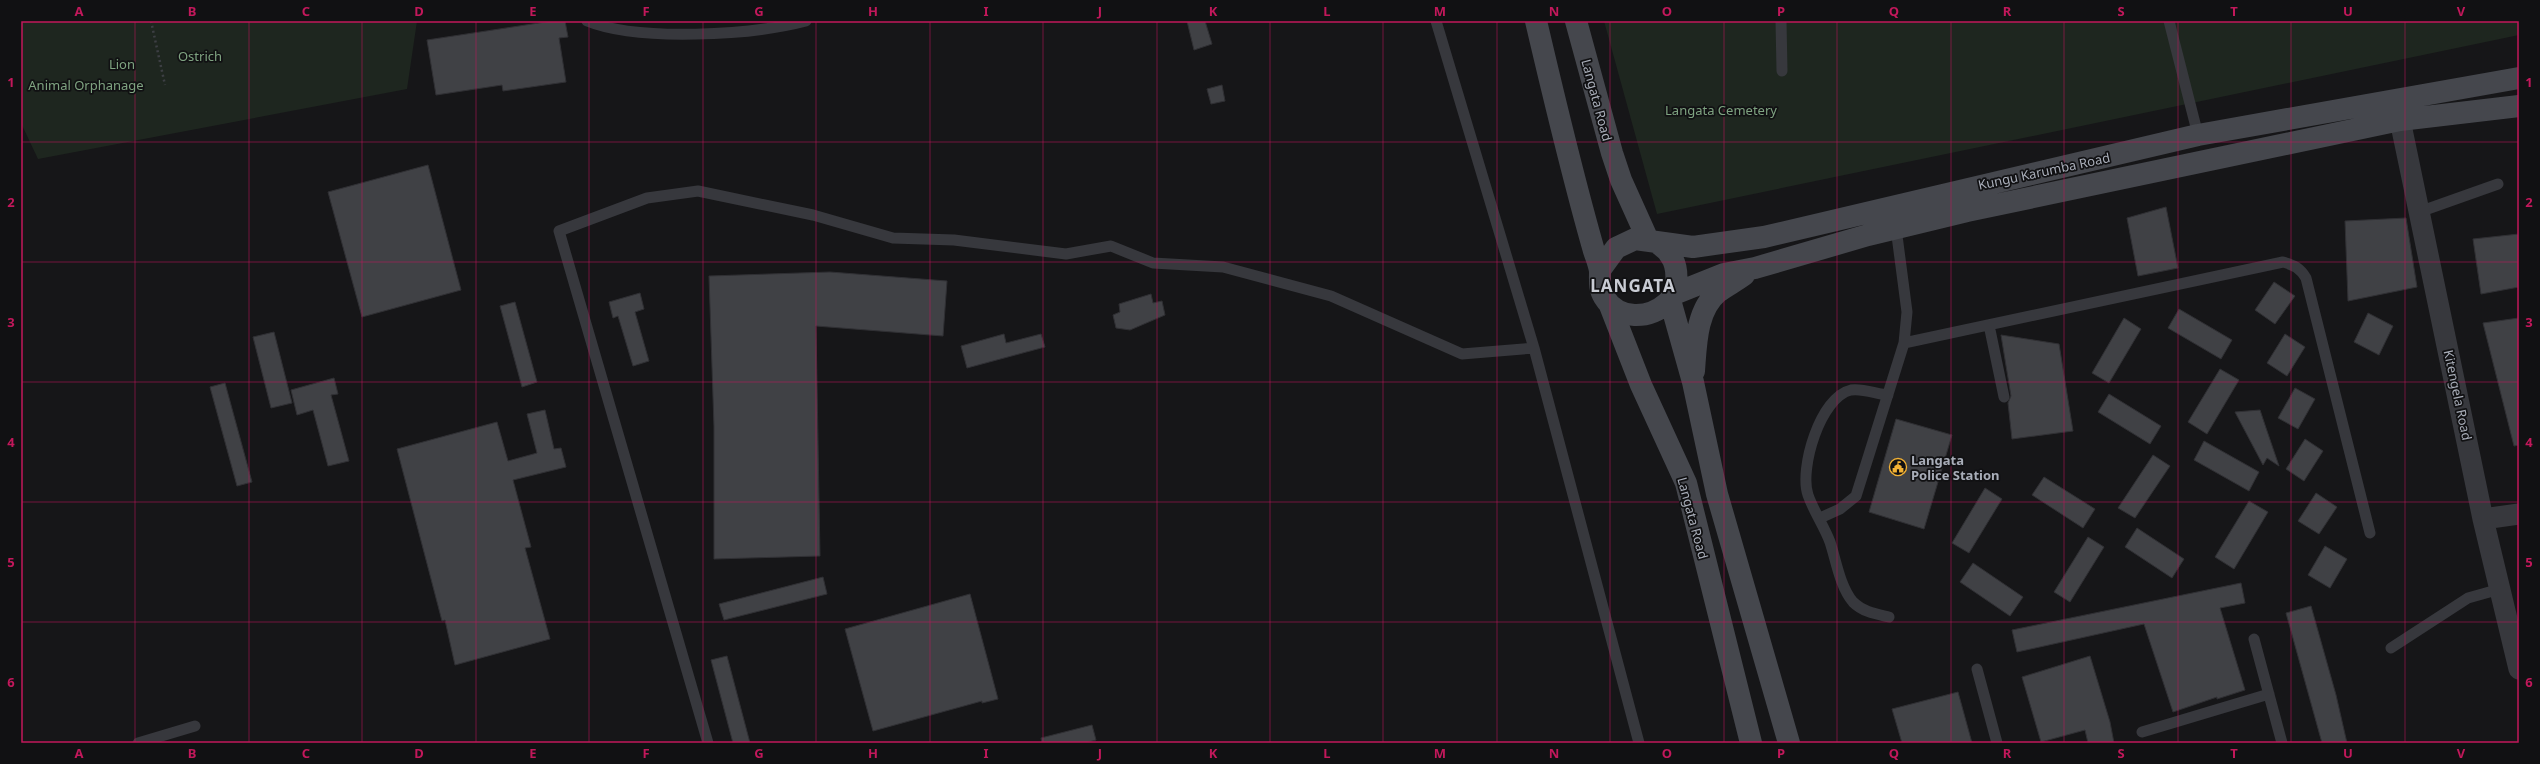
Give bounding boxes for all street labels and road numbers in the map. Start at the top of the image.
street label: Langata Road [1577,57,1617,143]
street label: Kungu Karumba Road [1976,148,2112,194]
street label: Kitengela Road [2440,348,2476,442]
street label: Langata Road [1673,475,1713,561]

